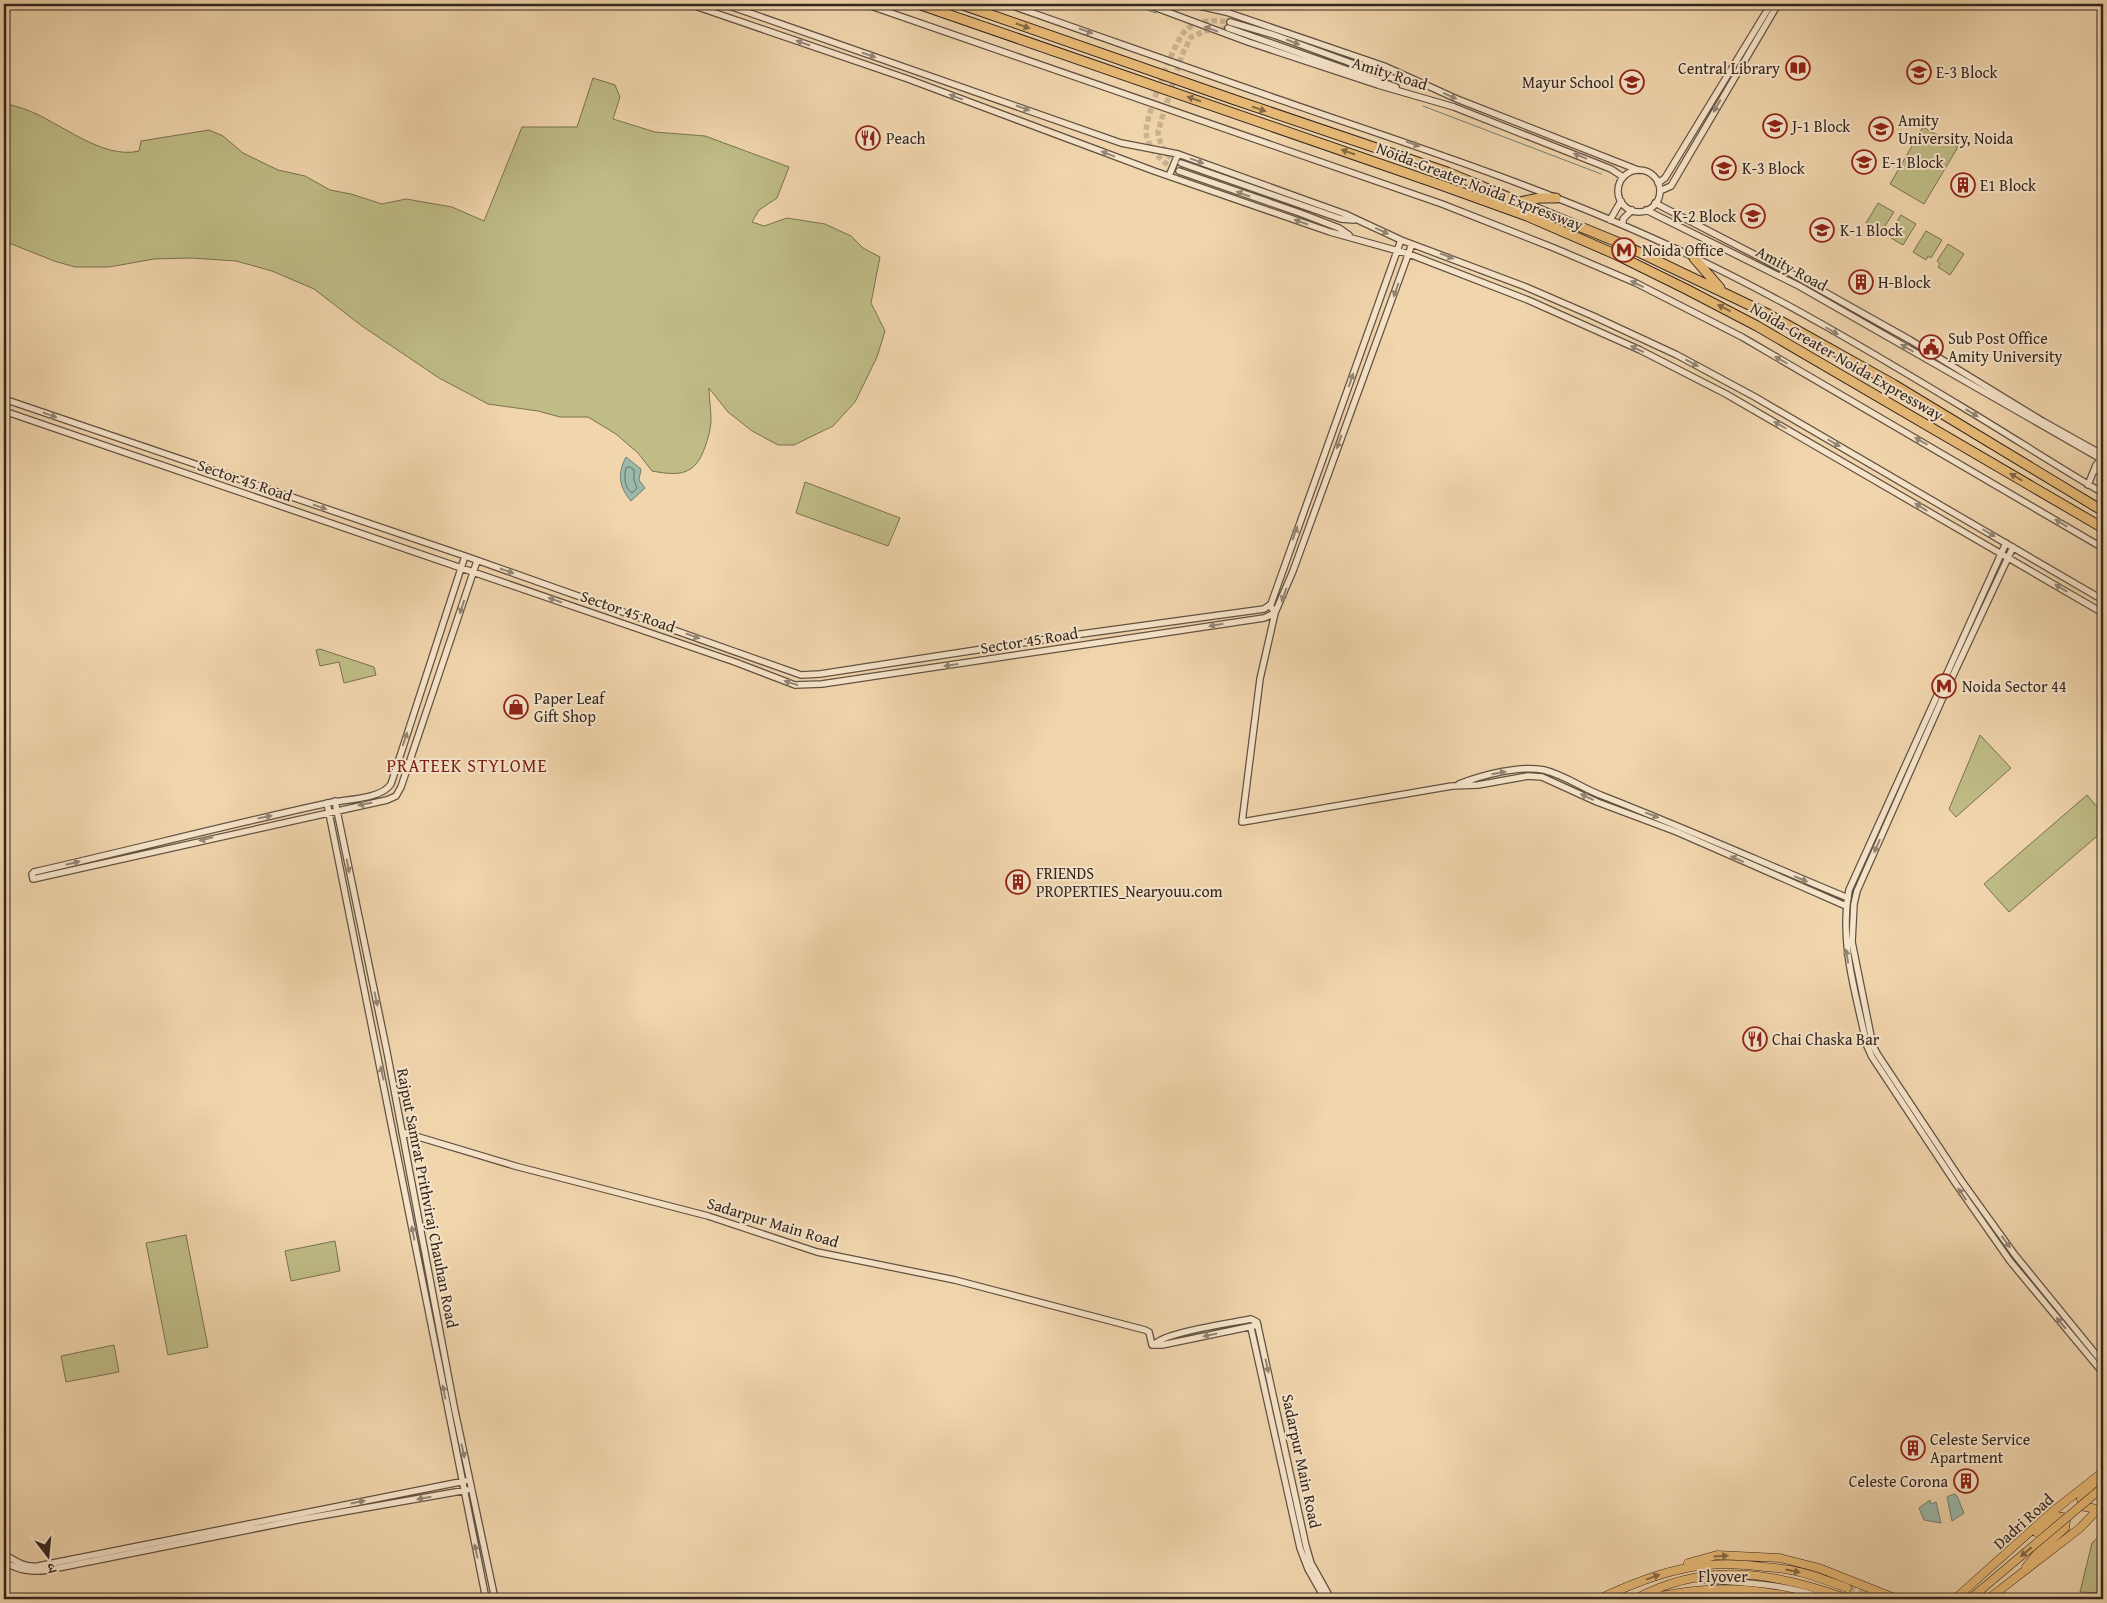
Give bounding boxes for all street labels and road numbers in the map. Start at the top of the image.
street label: Amity Road [1349,50,1431,96]
street label: Noida-Greater Noida Expressway [1373,135,1587,237]
street label: Amity Road [1752,239,1832,297]
street label: Noida-Greater Noida Expressway [1746,296,1948,426]
street label: Sector 45 Road [194,453,296,508]
street label: Sector 45 Road [577,584,679,639]
street label: Sector 45 Road [978,620,1080,660]
street label: Rajput Samrat Prithviraj Chauhan Road [391,1066,465,1330]
street label: Sadarpur Main Road [704,1191,842,1254]
street label: Sadarpur Main Road [1276,1392,1328,1531]
street label: Dadri Road [1988,1487,2059,1555]
street label: Flyover [1698,1564,1748,1588]

